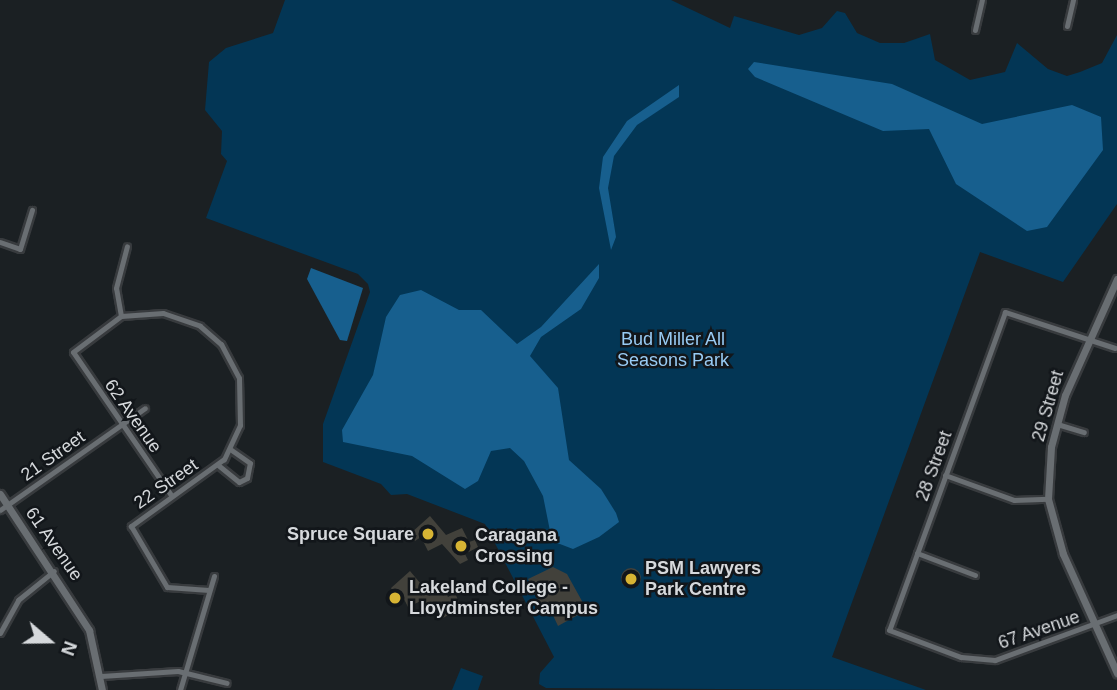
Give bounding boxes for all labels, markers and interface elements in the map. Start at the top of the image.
park label: Bud Miller All Seasons Park [617,329,729,372]
street label: 29 Street [1028,368,1068,444]
street label: 62 Avenue [100,375,166,457]
street label: 21 Street [17,426,89,486]
street label: 28 Street [911,428,957,504]
street label: 22 Street [130,454,202,514]
street label: 61 Avenue [21,503,87,585]
place label: Spruce Square [287,523,414,545]
place label: Caragana Crossing [475,525,557,568]
marker: Spruce Square [420,526,436,542]
marker: Caragana Crossing [453,538,469,554]
place label: PSM Lawyers Park Centre [645,558,761,600]
marker: PSM Lawyers Park Centre [623,571,639,587]
place label: Lakeland College - Lloydminster Campus [409,577,598,620]
marker: Lakeland College - Lloydminster Campus [387,590,403,606]
north arrow [14,606,84,676]
street label: 67 Avenue [995,606,1083,654]
text: N [57,638,81,658]

